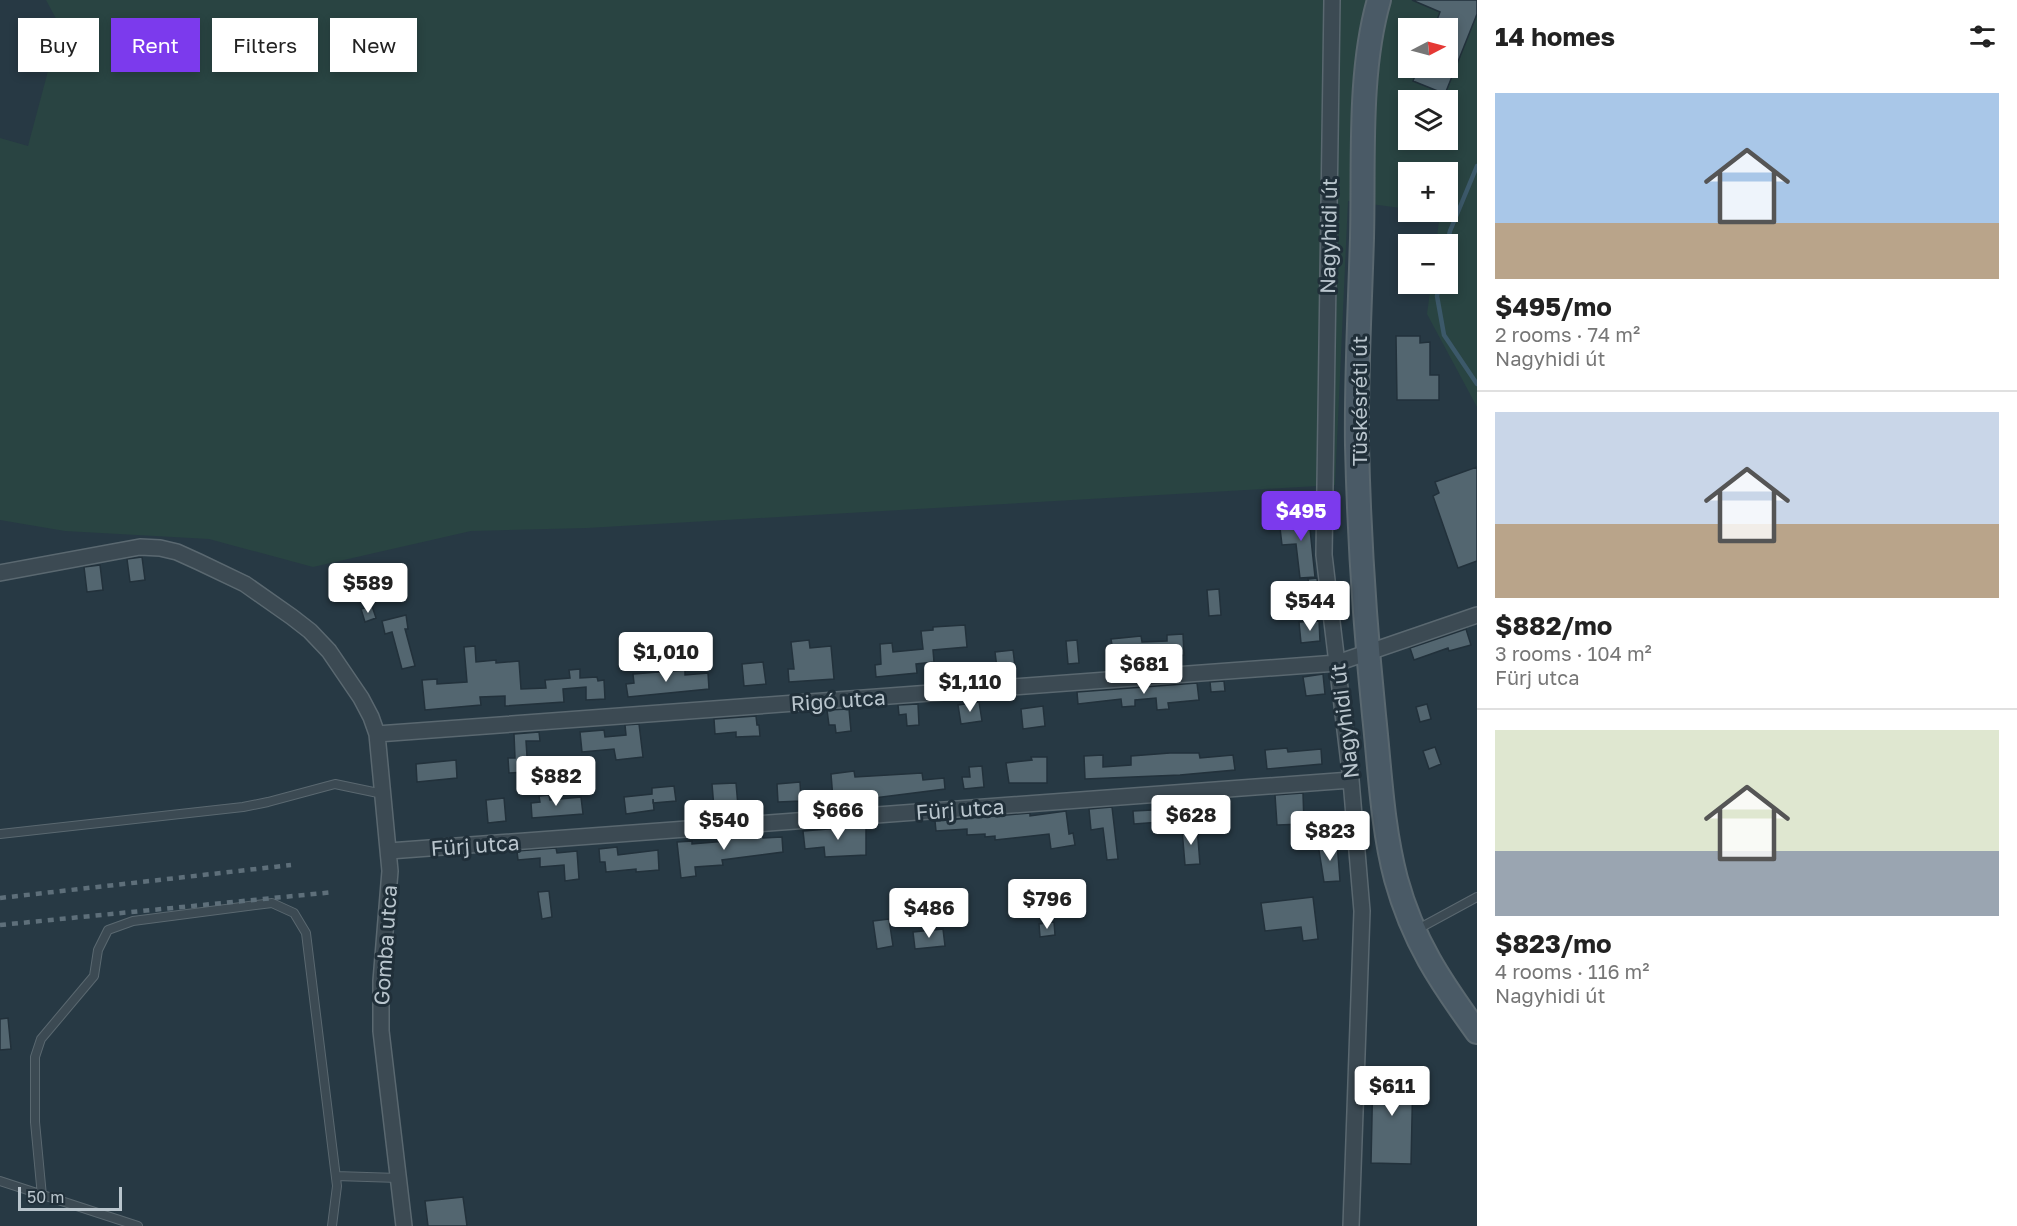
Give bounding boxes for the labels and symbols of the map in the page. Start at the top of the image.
north arrow [1398,18,1458,78]
street label: Nagyhidi út [1314,178,1342,294]
street label: Tüskésréti út [1346,336,1372,466]
pin: $495 [1265,491,1337,542]
pin: $589 [332,563,404,614]
pin: $544 [1274,581,1346,632]
pin: $1,010 [617,632,715,683]
pin: $681 [1108,644,1180,695]
pin: $1,110 [921,662,1019,713]
street label: Nagyhidi út [1324,662,1364,780]
street label: Rigó utca [790,684,886,716]
pin: $882 [520,756,592,807]
pin: $666 [802,790,874,841]
street label: Fürj utca [915,793,1005,825]
pin: $628 [1155,795,1227,846]
pin: $540 [688,800,760,851]
pin: $823 [1294,811,1366,862]
street label: Fürj utca [430,829,520,861]
pin: $796 [1011,879,1083,930]
street label: Gomba utca [368,884,402,1006]
pin: $486 [893,888,965,939]
pin: $611 [1356,1066,1428,1117]
scale bar [18,1184,122,1212]

